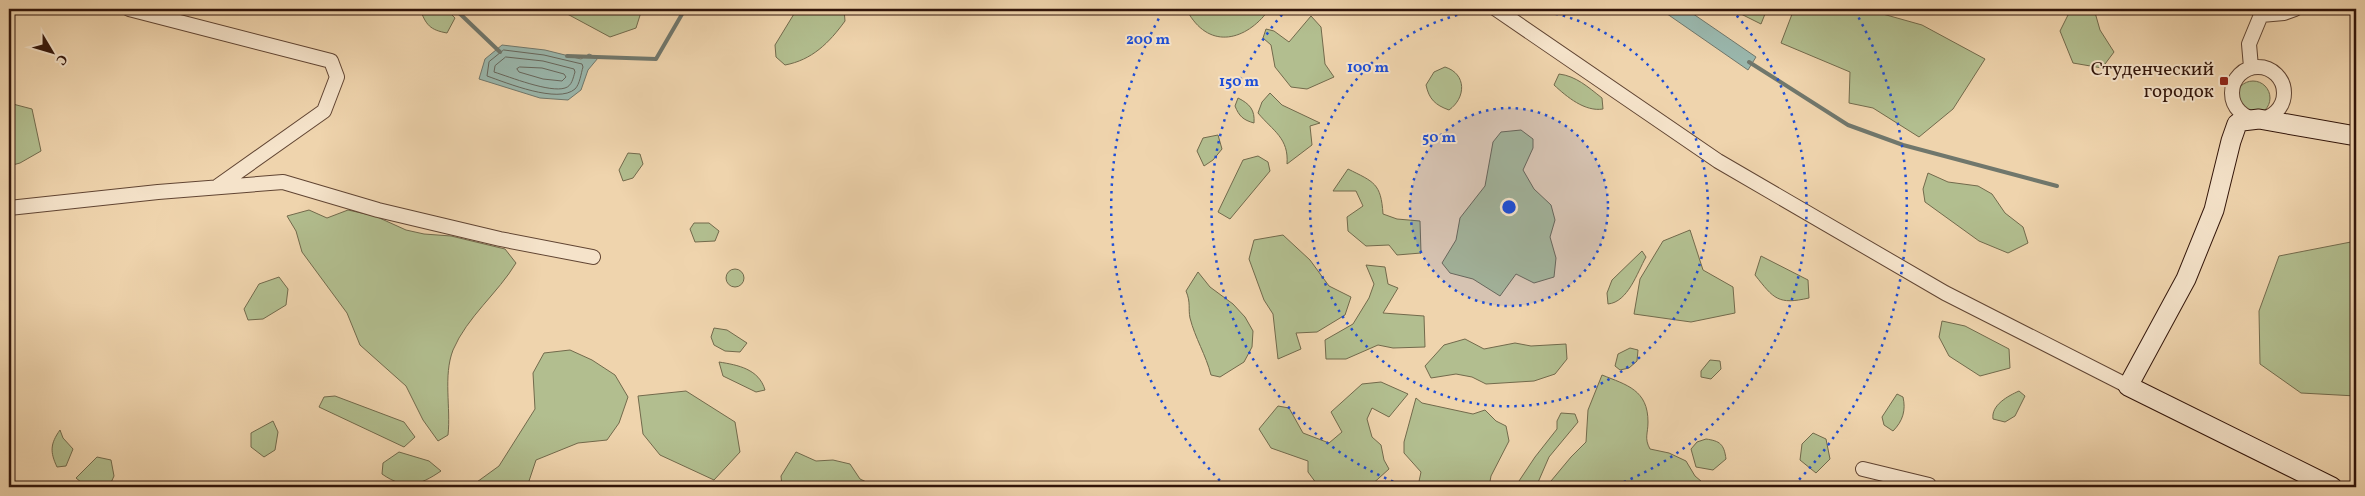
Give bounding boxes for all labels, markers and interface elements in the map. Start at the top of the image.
north arrow [28,28,78,78]
text: 200 m [1126,30,1170,51]
text: С [51,50,71,68]
place label: Студенческий городок [2091,57,2214,105]
text: 100 m [1347,58,1390,79]
text: 150 m [1219,72,1259,93]
marker: Студенческий городок [2218,75,2230,87]
text: 50 m [1422,128,1456,149]
centre of rings [1500,198,1518,216]

